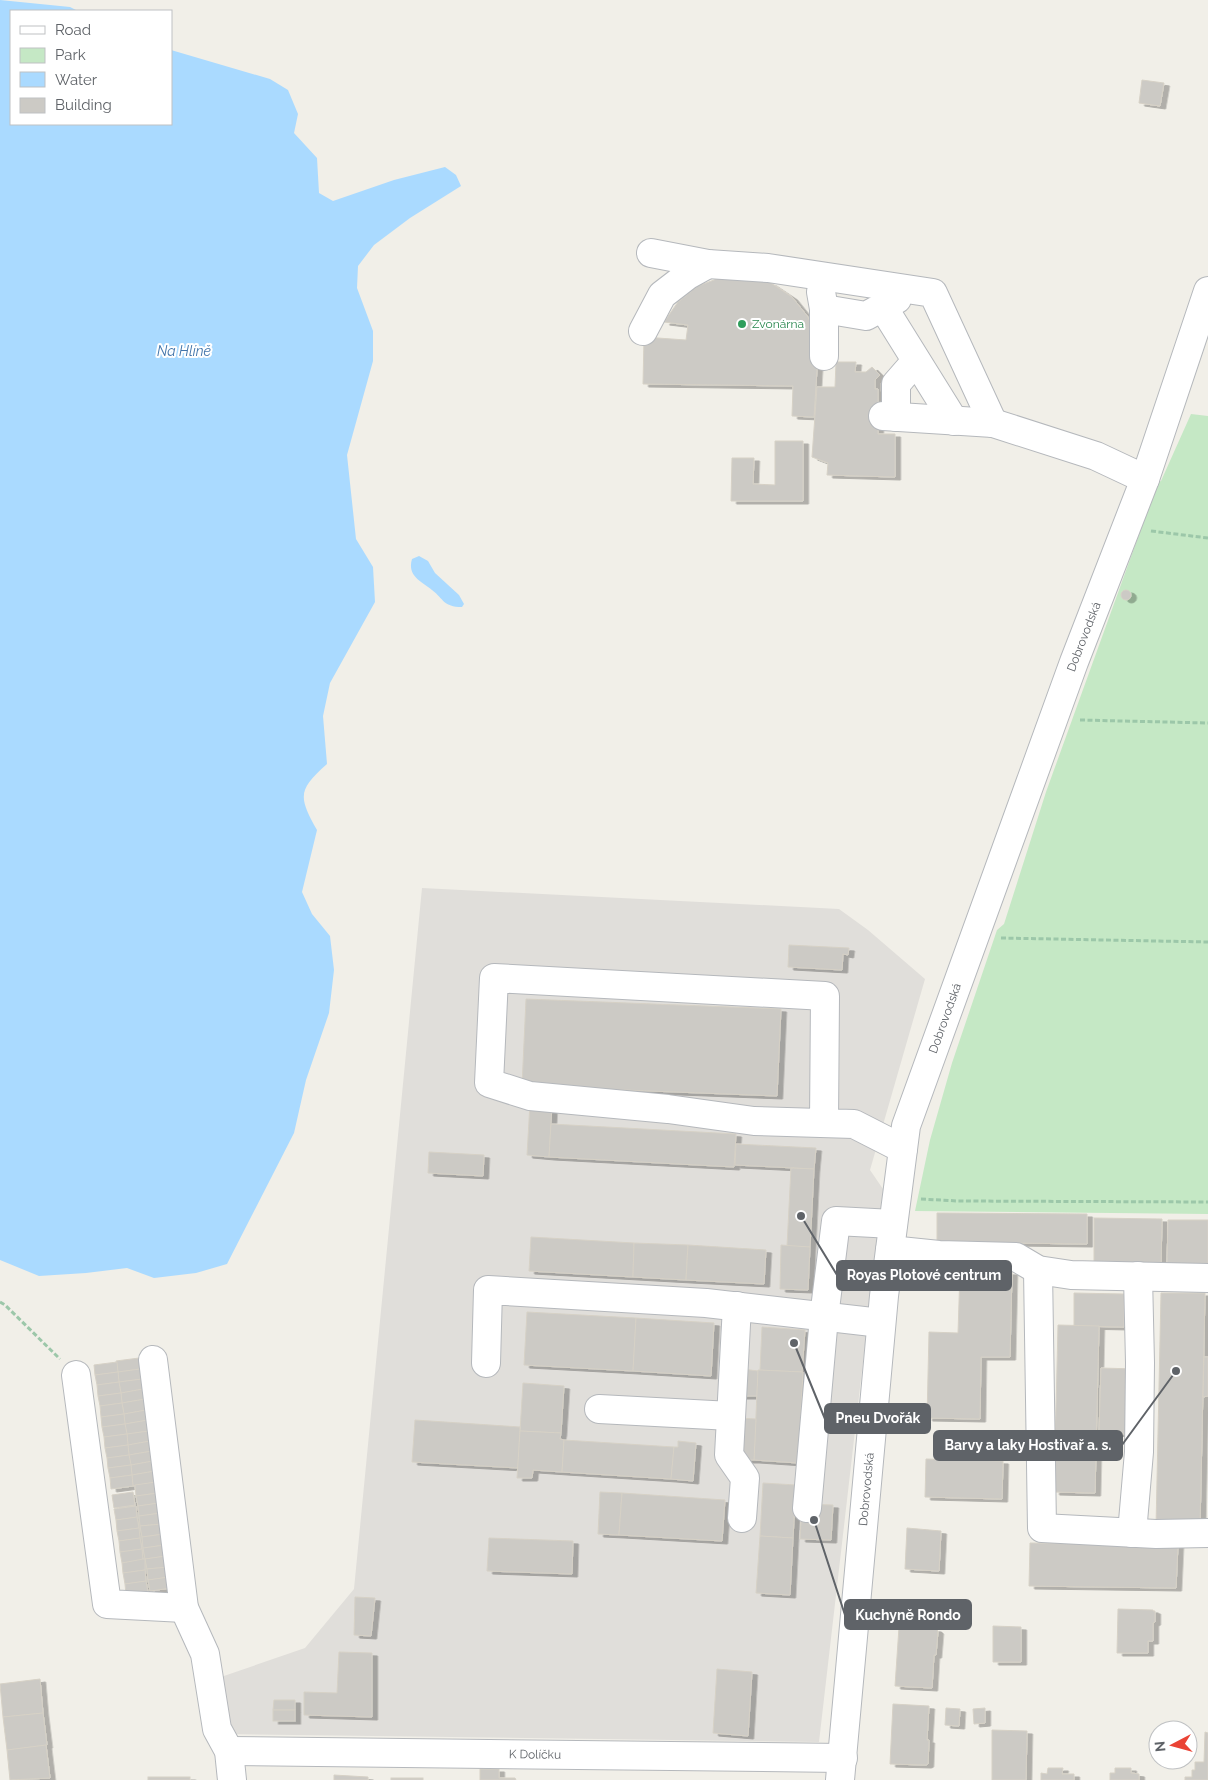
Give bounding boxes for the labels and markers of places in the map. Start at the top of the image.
place label: Zvonárna [752,317,804,331]
marker: Zvonárna [736,318,748,330]
callout: Royas Plotové centrum [837,1261,1011,1290]
callout: Pneu Dvořák [825,1404,930,1433]
callout: Barvy a laky Hostivař a. s. [934,1431,1122,1460]
callout: Kuchyně Rondo [845,1600,971,1629]

